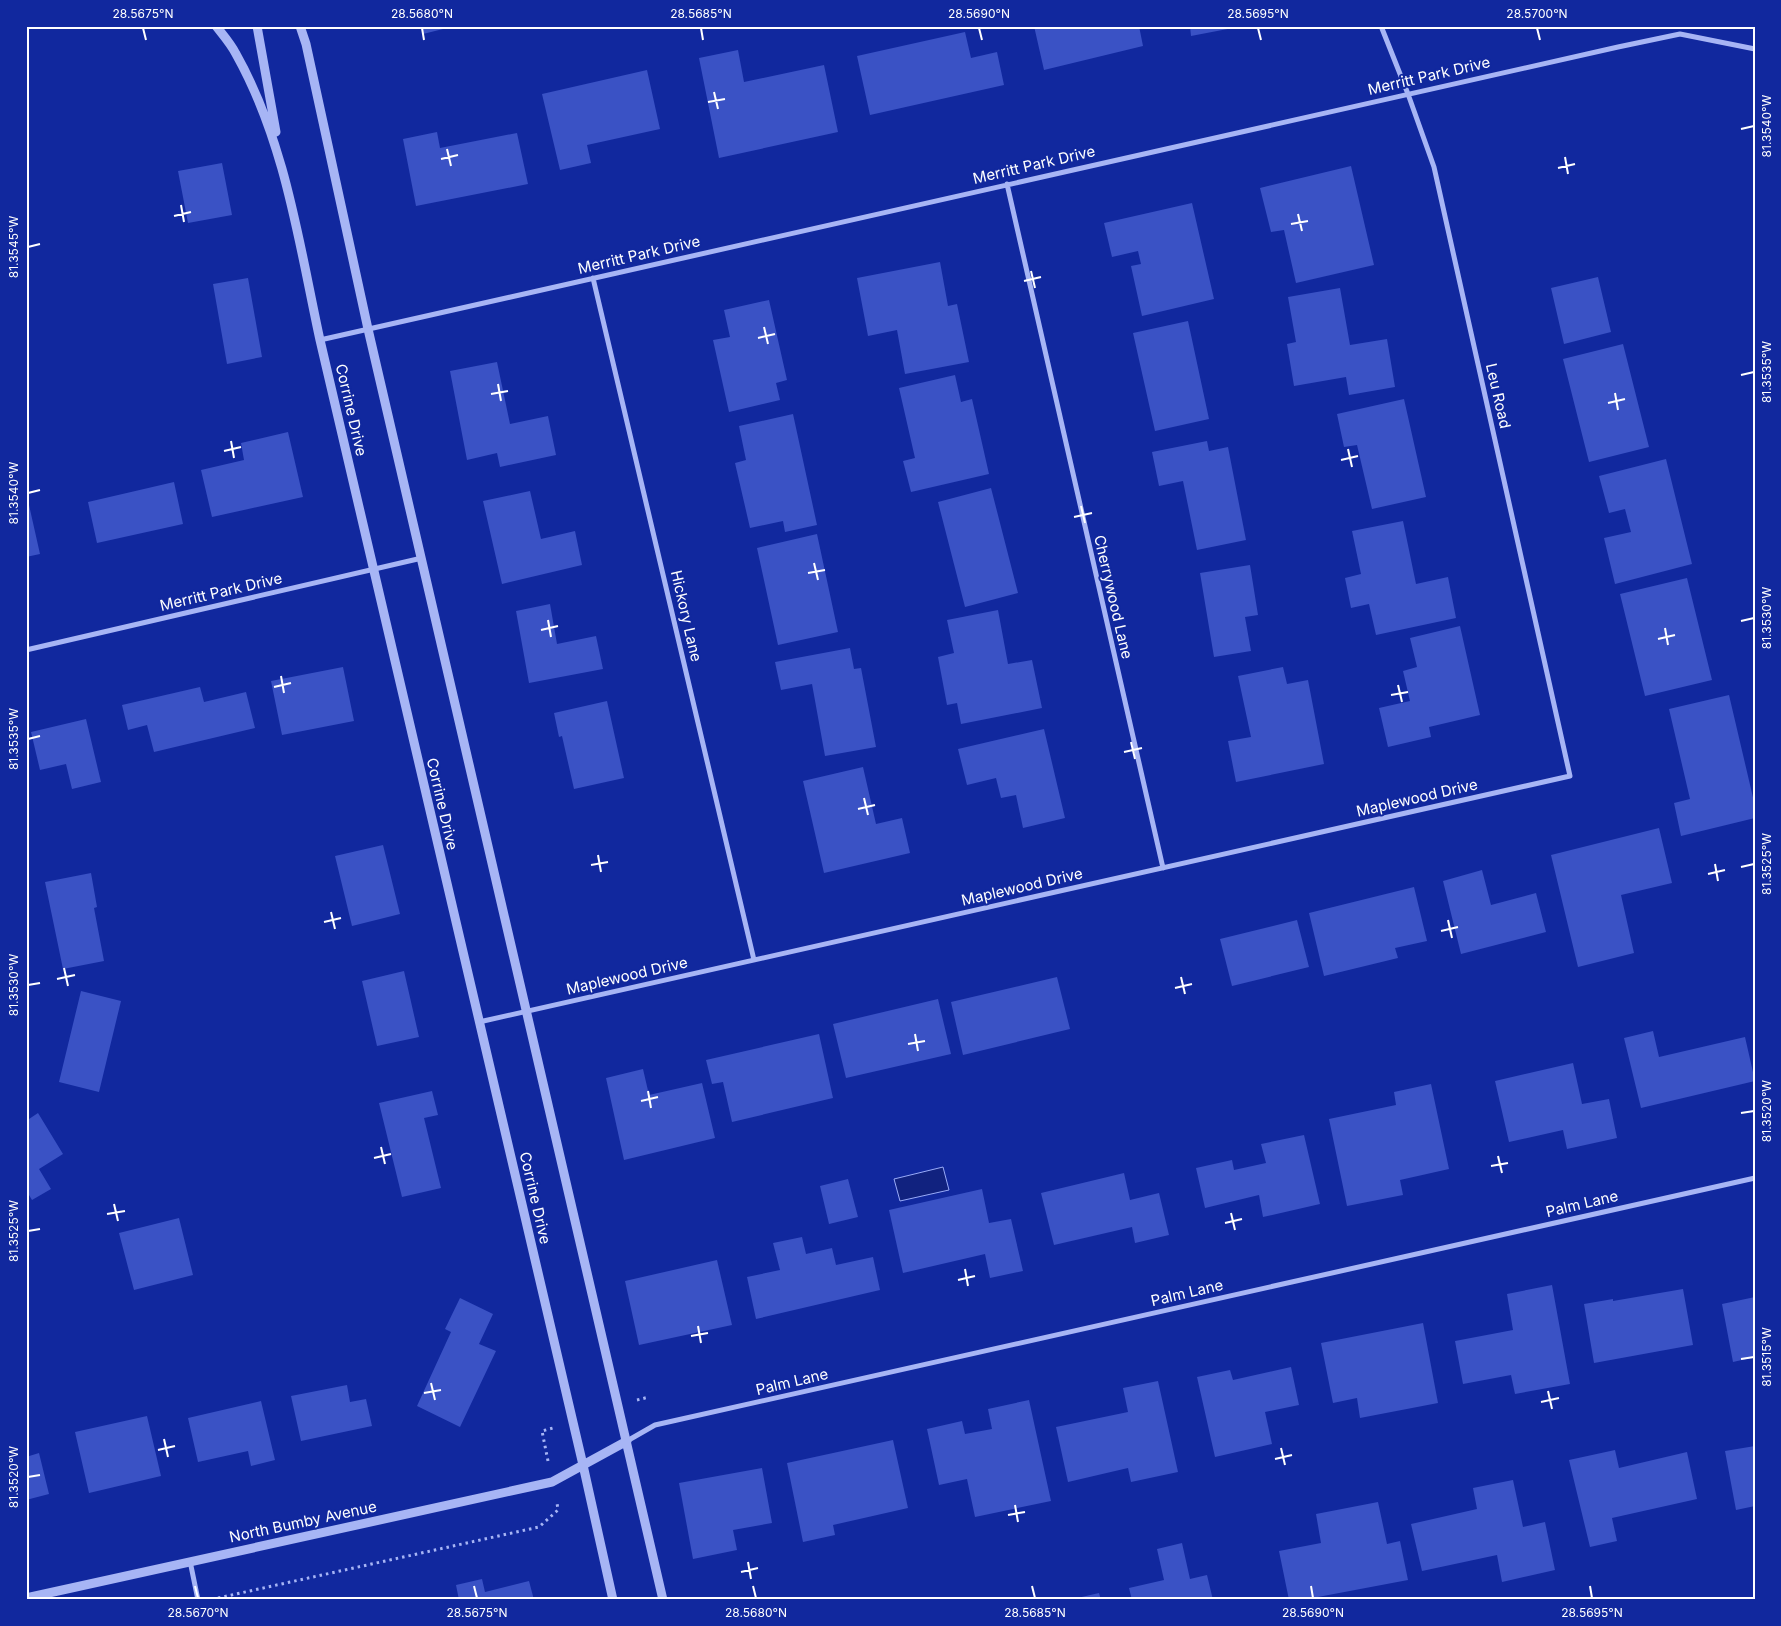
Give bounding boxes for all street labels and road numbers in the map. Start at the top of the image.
street label: Merritt Park Drive [1366,52,1492,99]
street label: Merritt Park Drive [971,141,1097,188]
street label: Merritt Park Drive [576,231,702,278]
street label: Leu Road [1482,361,1515,430]
street label: Corrine Drive [332,362,371,458]
street label: Cherrywood Lane [1090,533,1137,661]
street label: Merritt Park Drive [158,568,284,615]
street label: Hickory Lane [667,568,706,663]
street label: Corrine Drive [423,756,462,852]
street label: Maplewood Drive [1354,774,1479,821]
street label: Maplewood Drive [959,863,1084,910]
street label: Maplewood Drive [564,952,689,999]
street label: Corrine Drive [516,1150,555,1246]
street label: Palm Lane [1544,1186,1620,1221]
street label: Palm Lane [1149,1275,1225,1310]
street label: Palm Lane [754,1364,830,1399]
street label: North Bumby Avenue [227,1497,378,1546]

